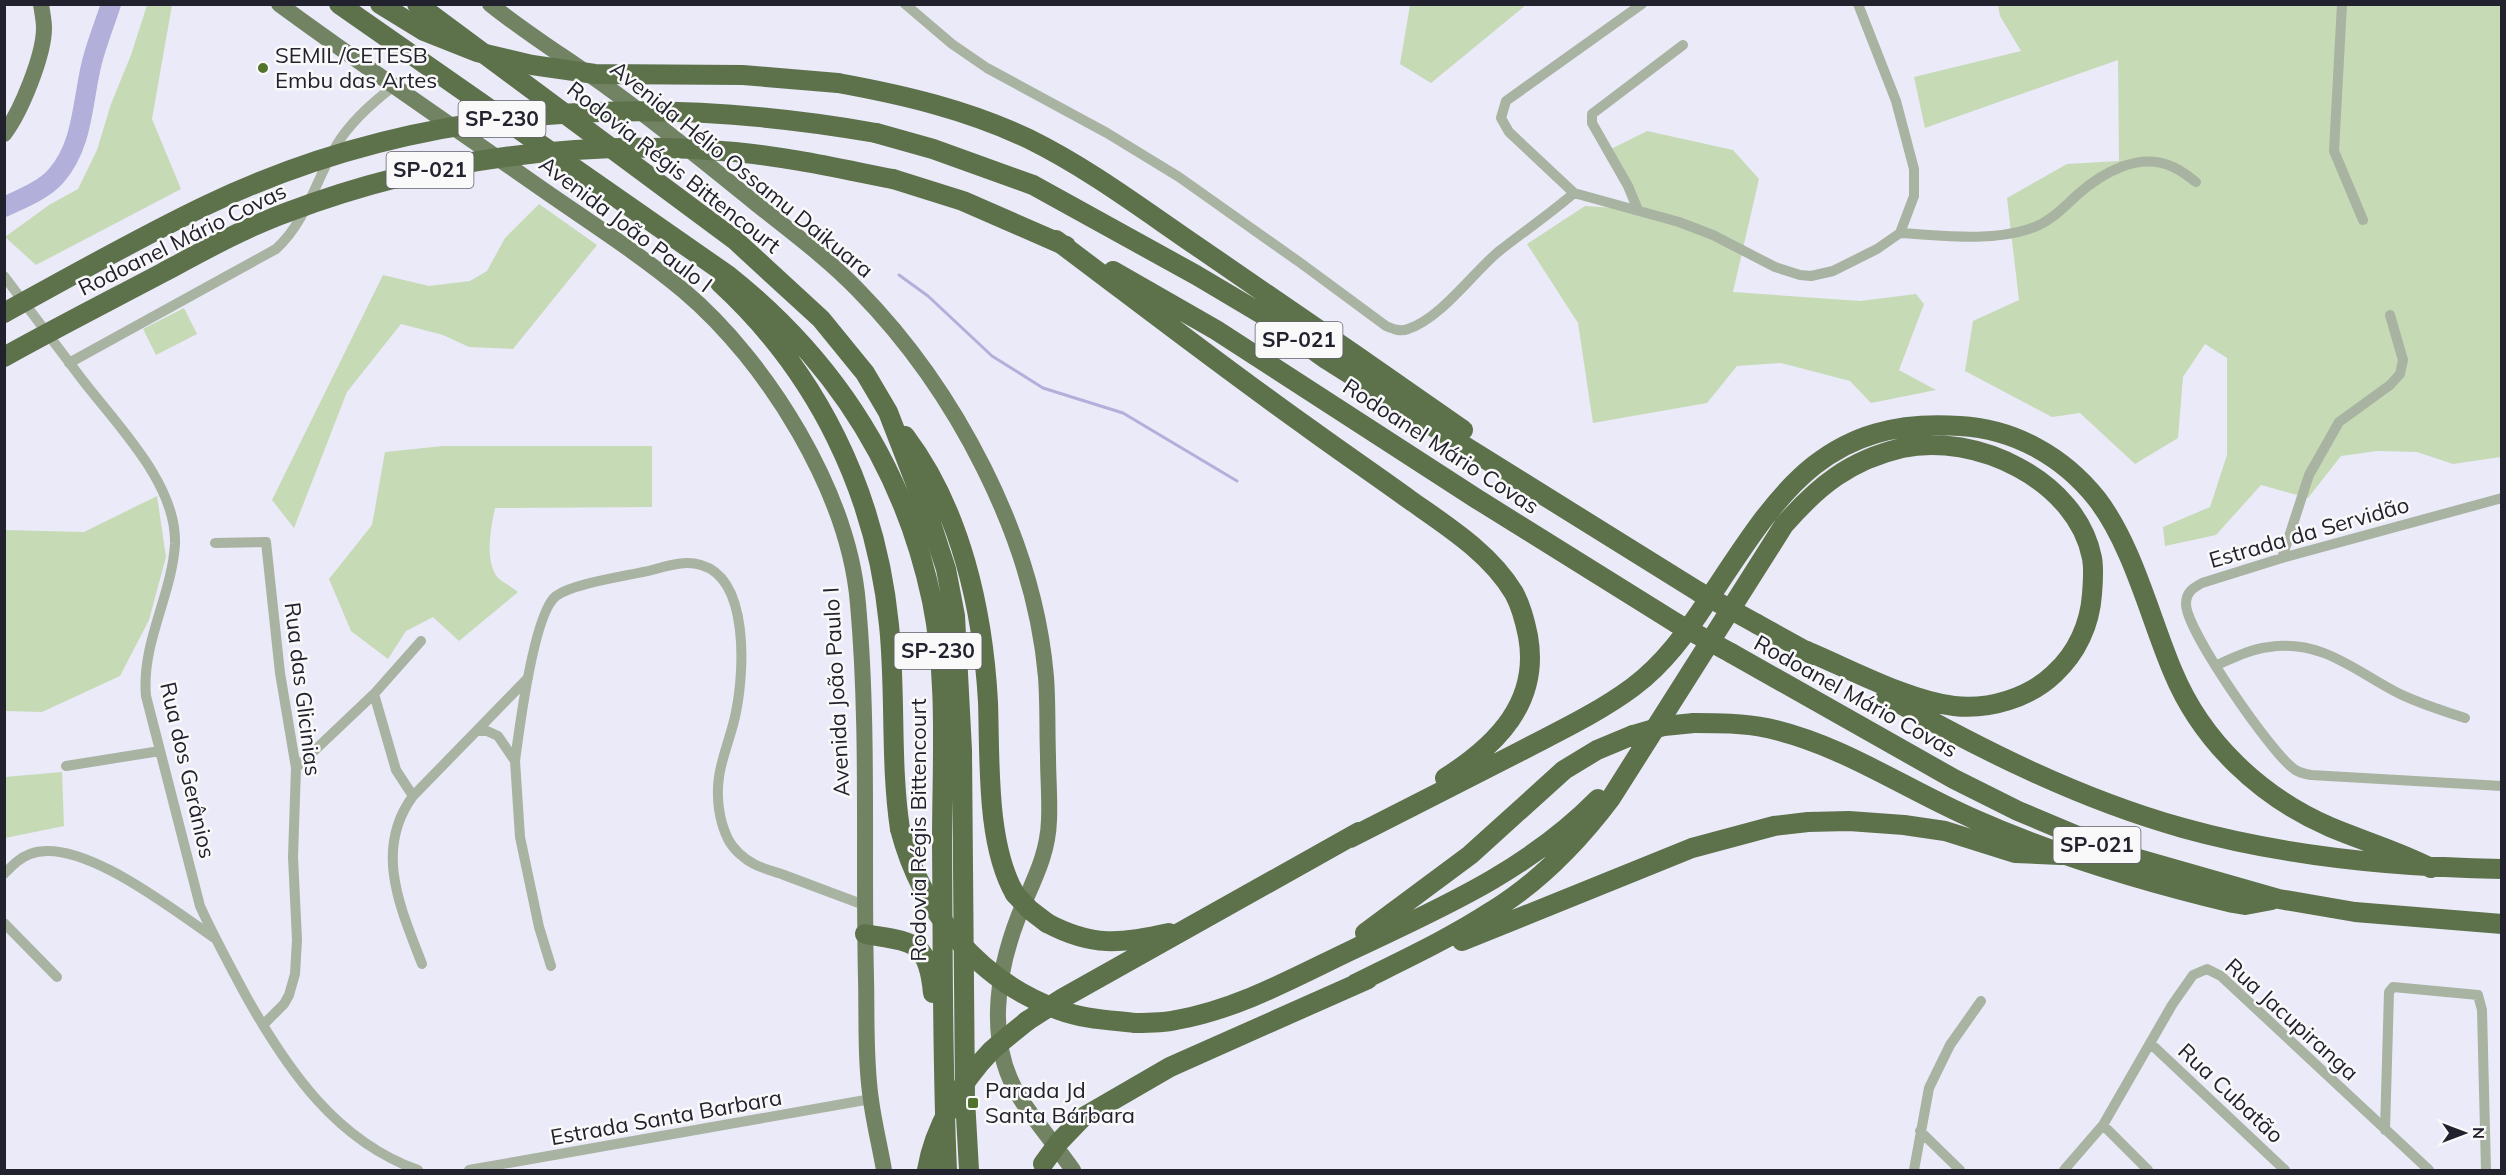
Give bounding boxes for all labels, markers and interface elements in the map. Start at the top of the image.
place label: SEMIL/CETESB Embu das Artes [275,41,437,94]
street label: Avenida Hélio Ossamu Daikuara [605,54,879,284]
marker: SEMIL/CETESB Embu das Artes [256,61,270,75]
street label: Rodovia Régis Bittencourt [562,75,787,259]
road number: SP-230 [458,101,546,137]
street label: Avenida João Paulo I [534,150,718,298]
road number: SP-021 [386,152,474,188]
street label: Rodoanel Mário Covas [73,176,291,302]
road number: SP-021 [1256,322,1342,358]
street label: Rodoanel Mário Covas [1338,372,1544,520]
street label: Estrada da Servidão [2206,490,2412,574]
street label: Avenida João Paulo I [817,587,855,797]
street label: Rua das Glicinias [278,601,328,777]
street label: Rodoanel Mário Covas [1749,628,1963,764]
road number: SP-230 [894,633,982,669]
street label: Rua dos Gerânios [154,679,222,861]
street label: Rodovia Régis Bittencourt [904,698,932,962]
road number: SP-021 [2054,827,2140,863]
street label: Rua Jacupiranga [2220,952,2364,1086]
street label: Rua Cubatão [2172,1037,2290,1149]
place label: Parada Jd Santa Bárbara [985,1076,1135,1129]
street label: Estrada Santa Barbara [548,1083,784,1151]
marker: Parada Jd Santa Bárbara [966,1096,980,1110]
north arrow [2434,1103,2494,1163]
text: N [2469,1127,2489,1139]

